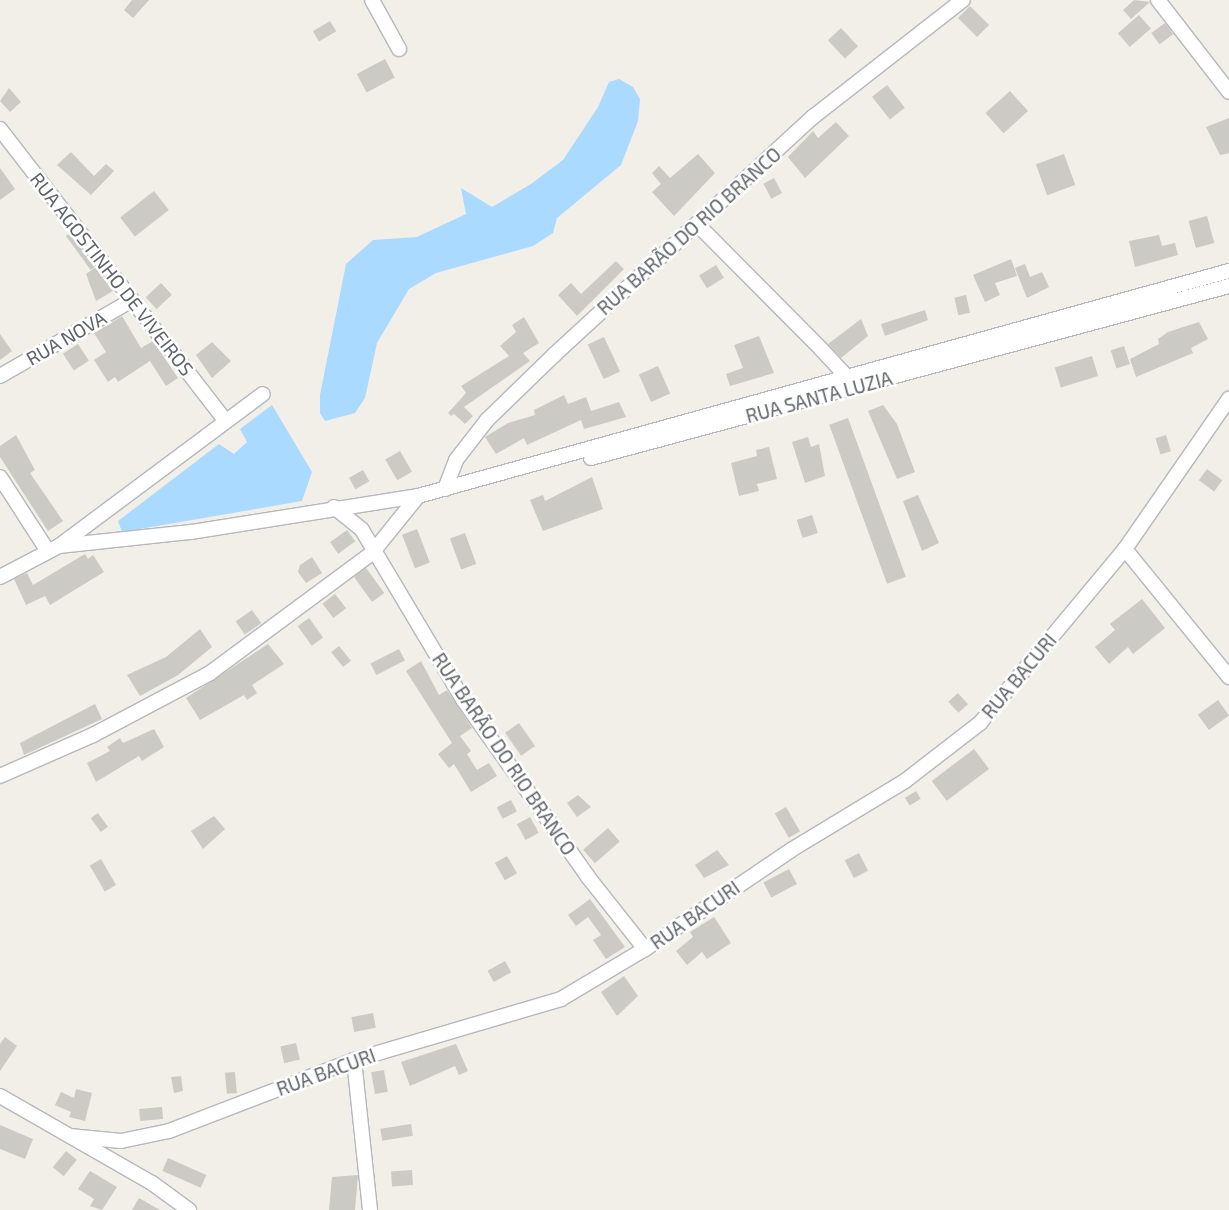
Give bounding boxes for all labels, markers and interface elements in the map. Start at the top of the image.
street label: RUA BARÃO DO RIO BRANCO [592,142,786,320]
street label: RUA AGOSTINHO DE VIVEIROS [25,167,199,381]
street label: RUA NOVA [22,306,110,370]
street label: RUA SANTA LUZIA [743,366,895,428]
street label: RUA BACURI [977,629,1061,723]
street label: RUA BARÃO DO RIO BRANCO [428,648,580,860]
street label: RUA BACURI [646,876,744,954]
street label: RUA BACURI [273,1043,379,1101]

